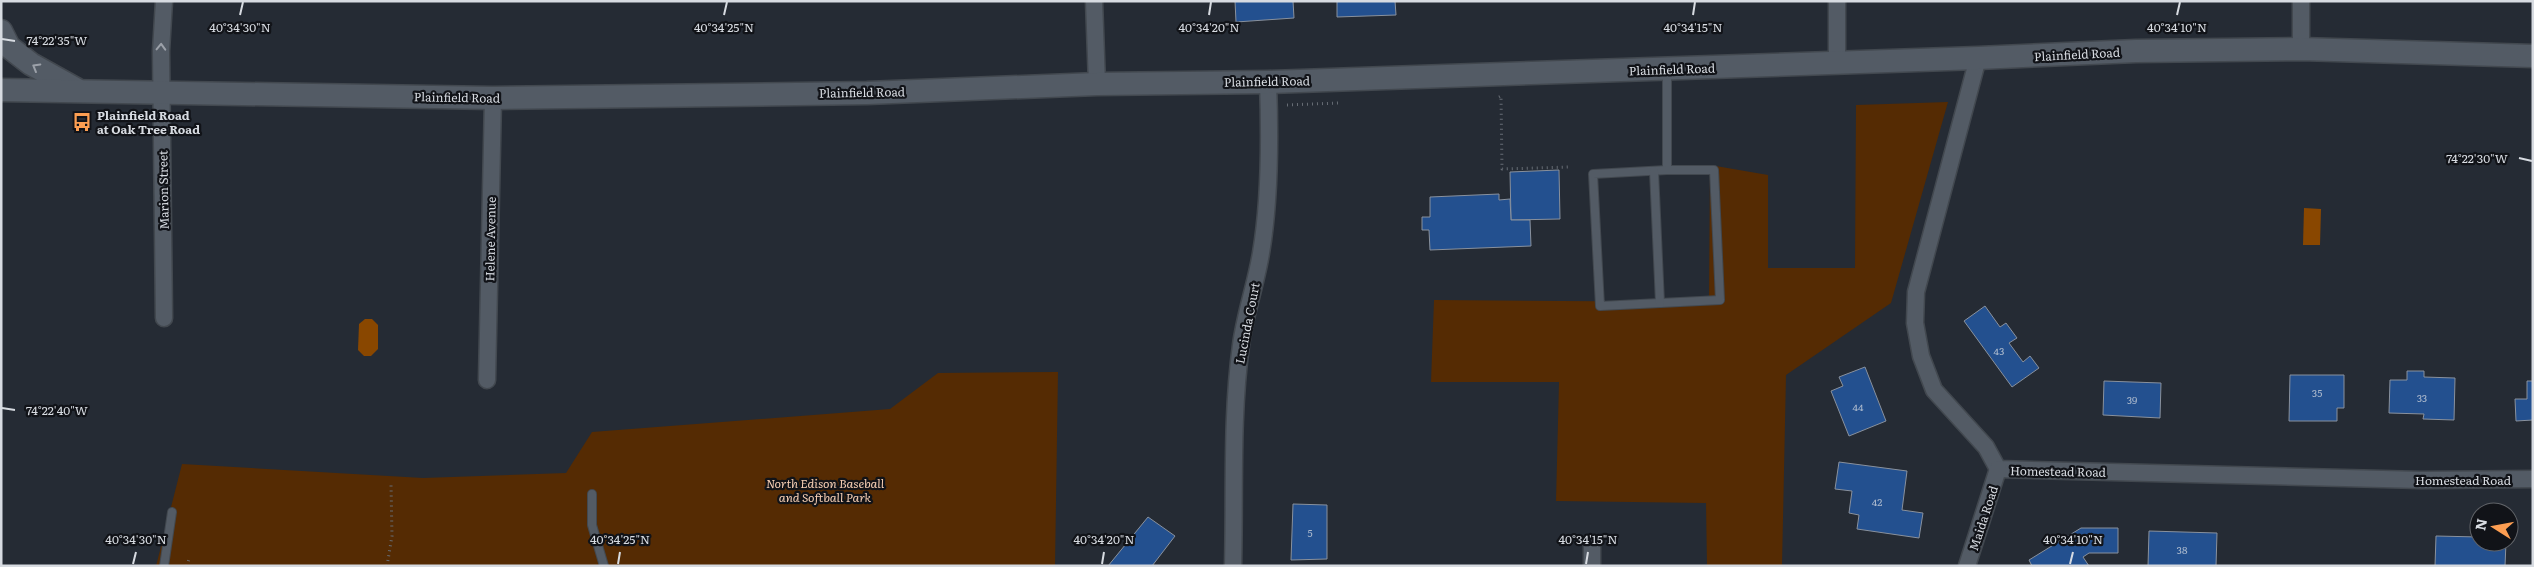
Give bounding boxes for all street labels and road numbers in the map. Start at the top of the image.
street label: Plainfield Road [2034,43,2121,65]
street label: Plainfield Road [1629,58,1716,79]
street label: Plainfield Road [1224,71,1311,91]
street label: Plainfield Road [819,82,906,102]
street label: Plainfield Road [414,87,501,107]
street label: Marion Street [153,150,173,230]
street label: Helene Avenue [480,197,500,281]
street label: Lucinda Court [1230,281,1264,365]
street label: Homestead Road [2010,461,2107,481]
street label: Homestead Road [2415,471,2512,489]
street label: Maida Road [1964,482,2002,553]

